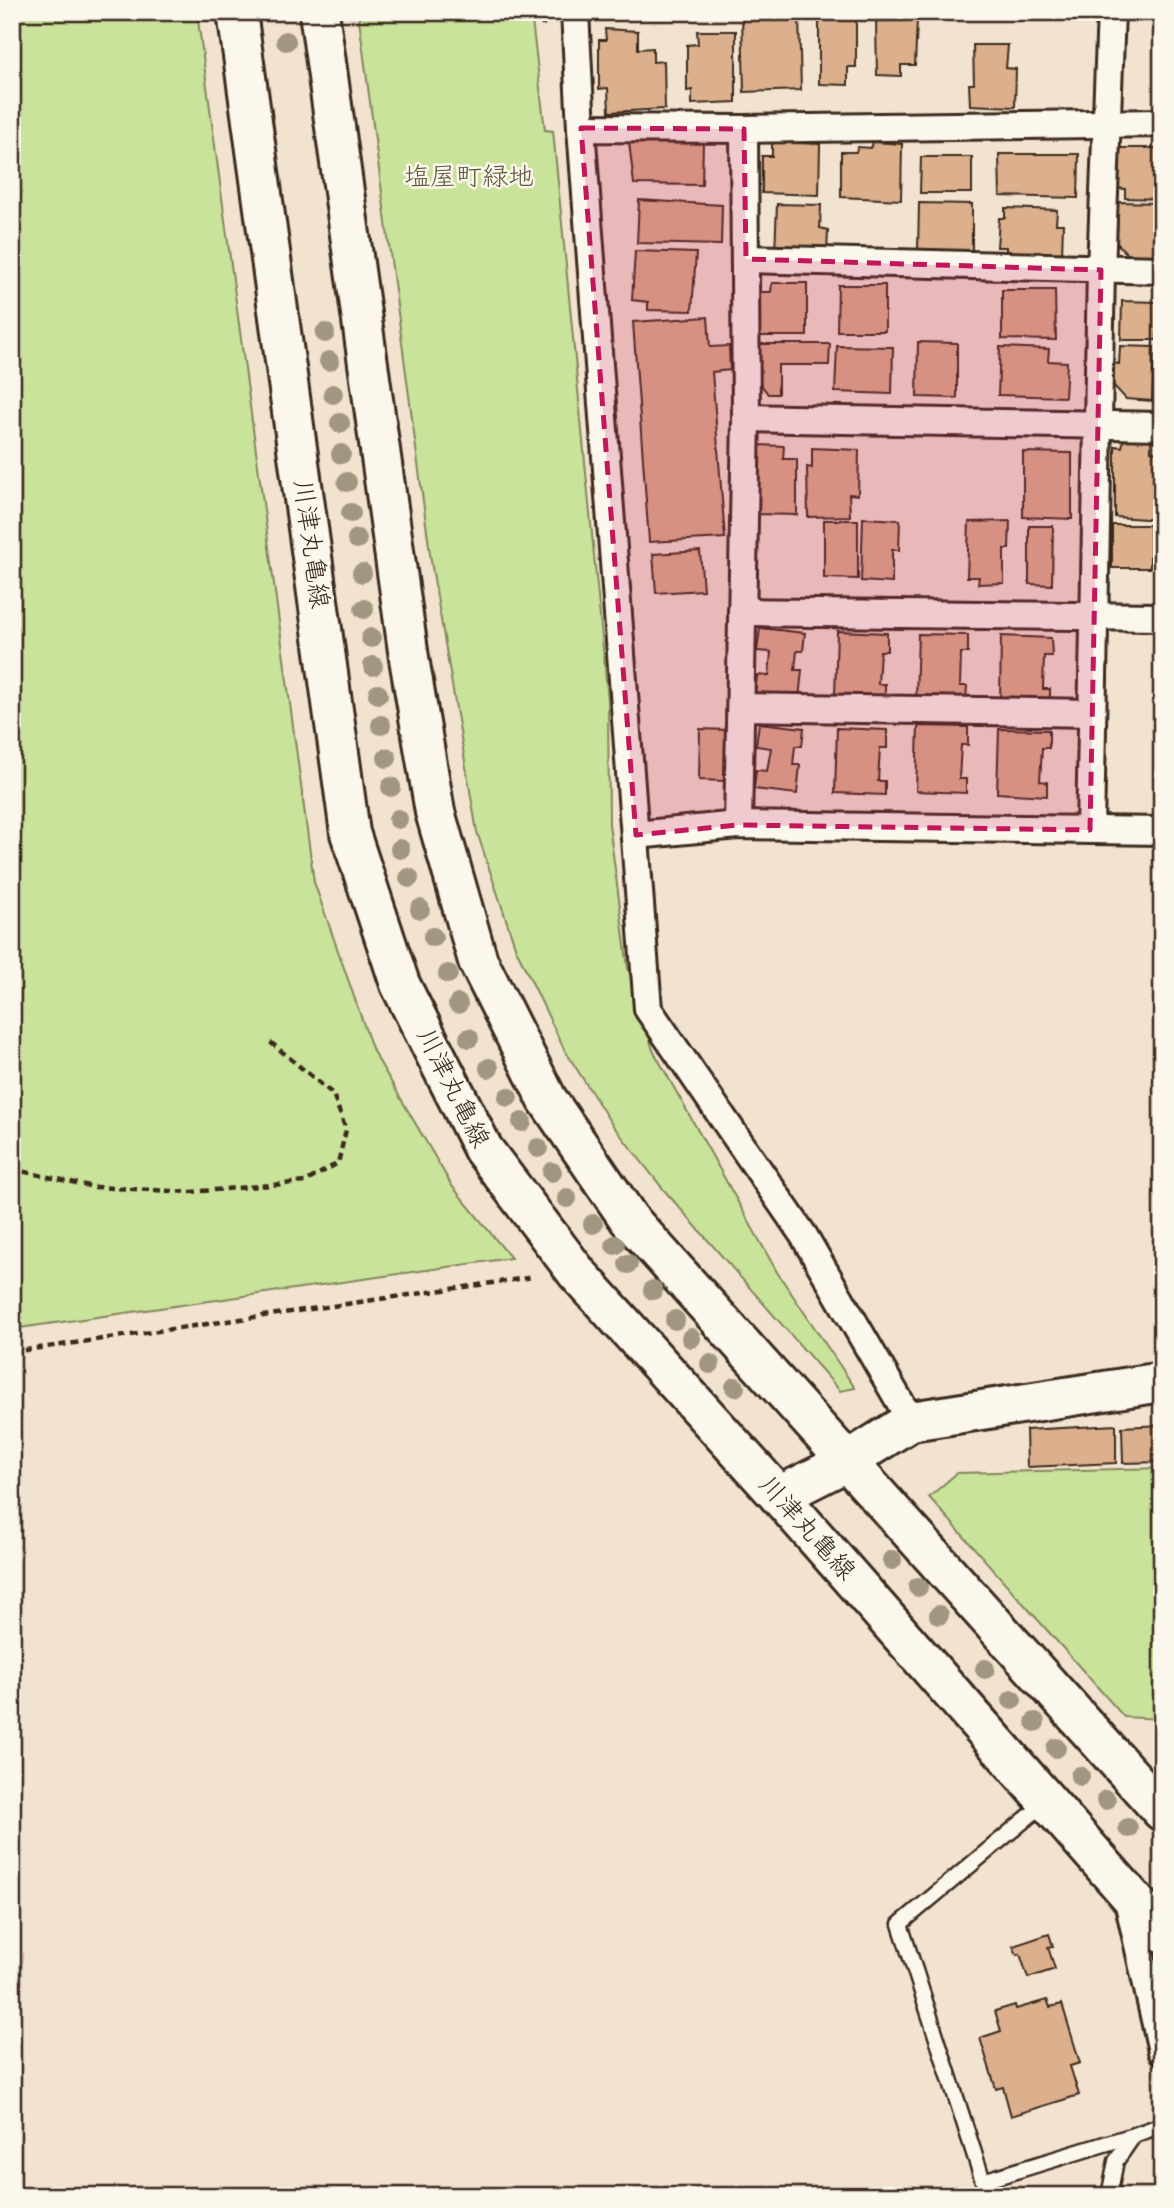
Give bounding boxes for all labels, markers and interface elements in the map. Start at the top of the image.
park label: 塩屋町緑地 [404,162,534,192]
street label: 川津丸亀線 [287,478,335,610]
street label: 川津丸亀線 [410,1023,496,1153]
street label: 川津丸亀線 [752,1470,862,1586]

